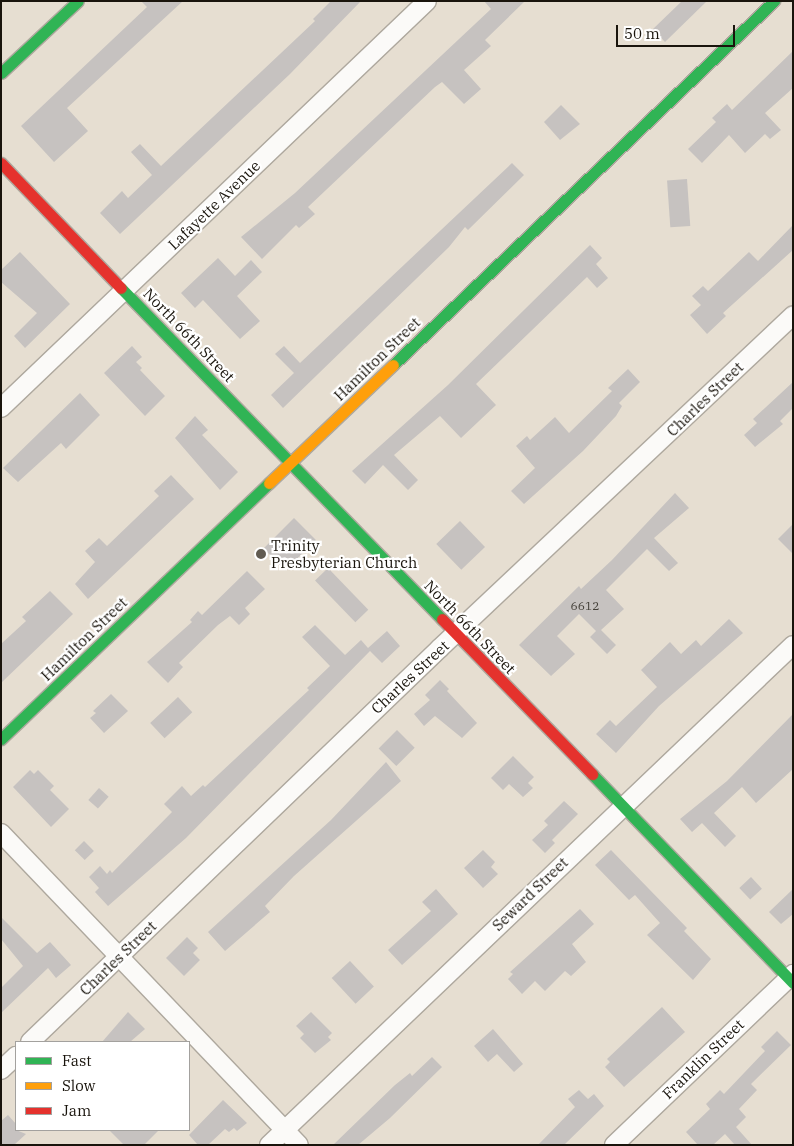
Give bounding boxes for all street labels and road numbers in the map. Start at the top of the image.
street label: Lafayette Avenue [164,157,264,253]
street label: North 66th Street [140,284,238,386]
street label: Hamilton Street [330,313,424,405]
street label: Charles Street [663,358,747,440]
street label: North 66th Street [421,576,519,678]
street label: Hamilton Street [37,593,131,685]
street label: Charles Street [368,637,452,717]
street label: Seward Street [489,853,571,935]
street label: Charles Street [76,917,160,999]
street label: Franklin Street [658,1015,748,1103]

